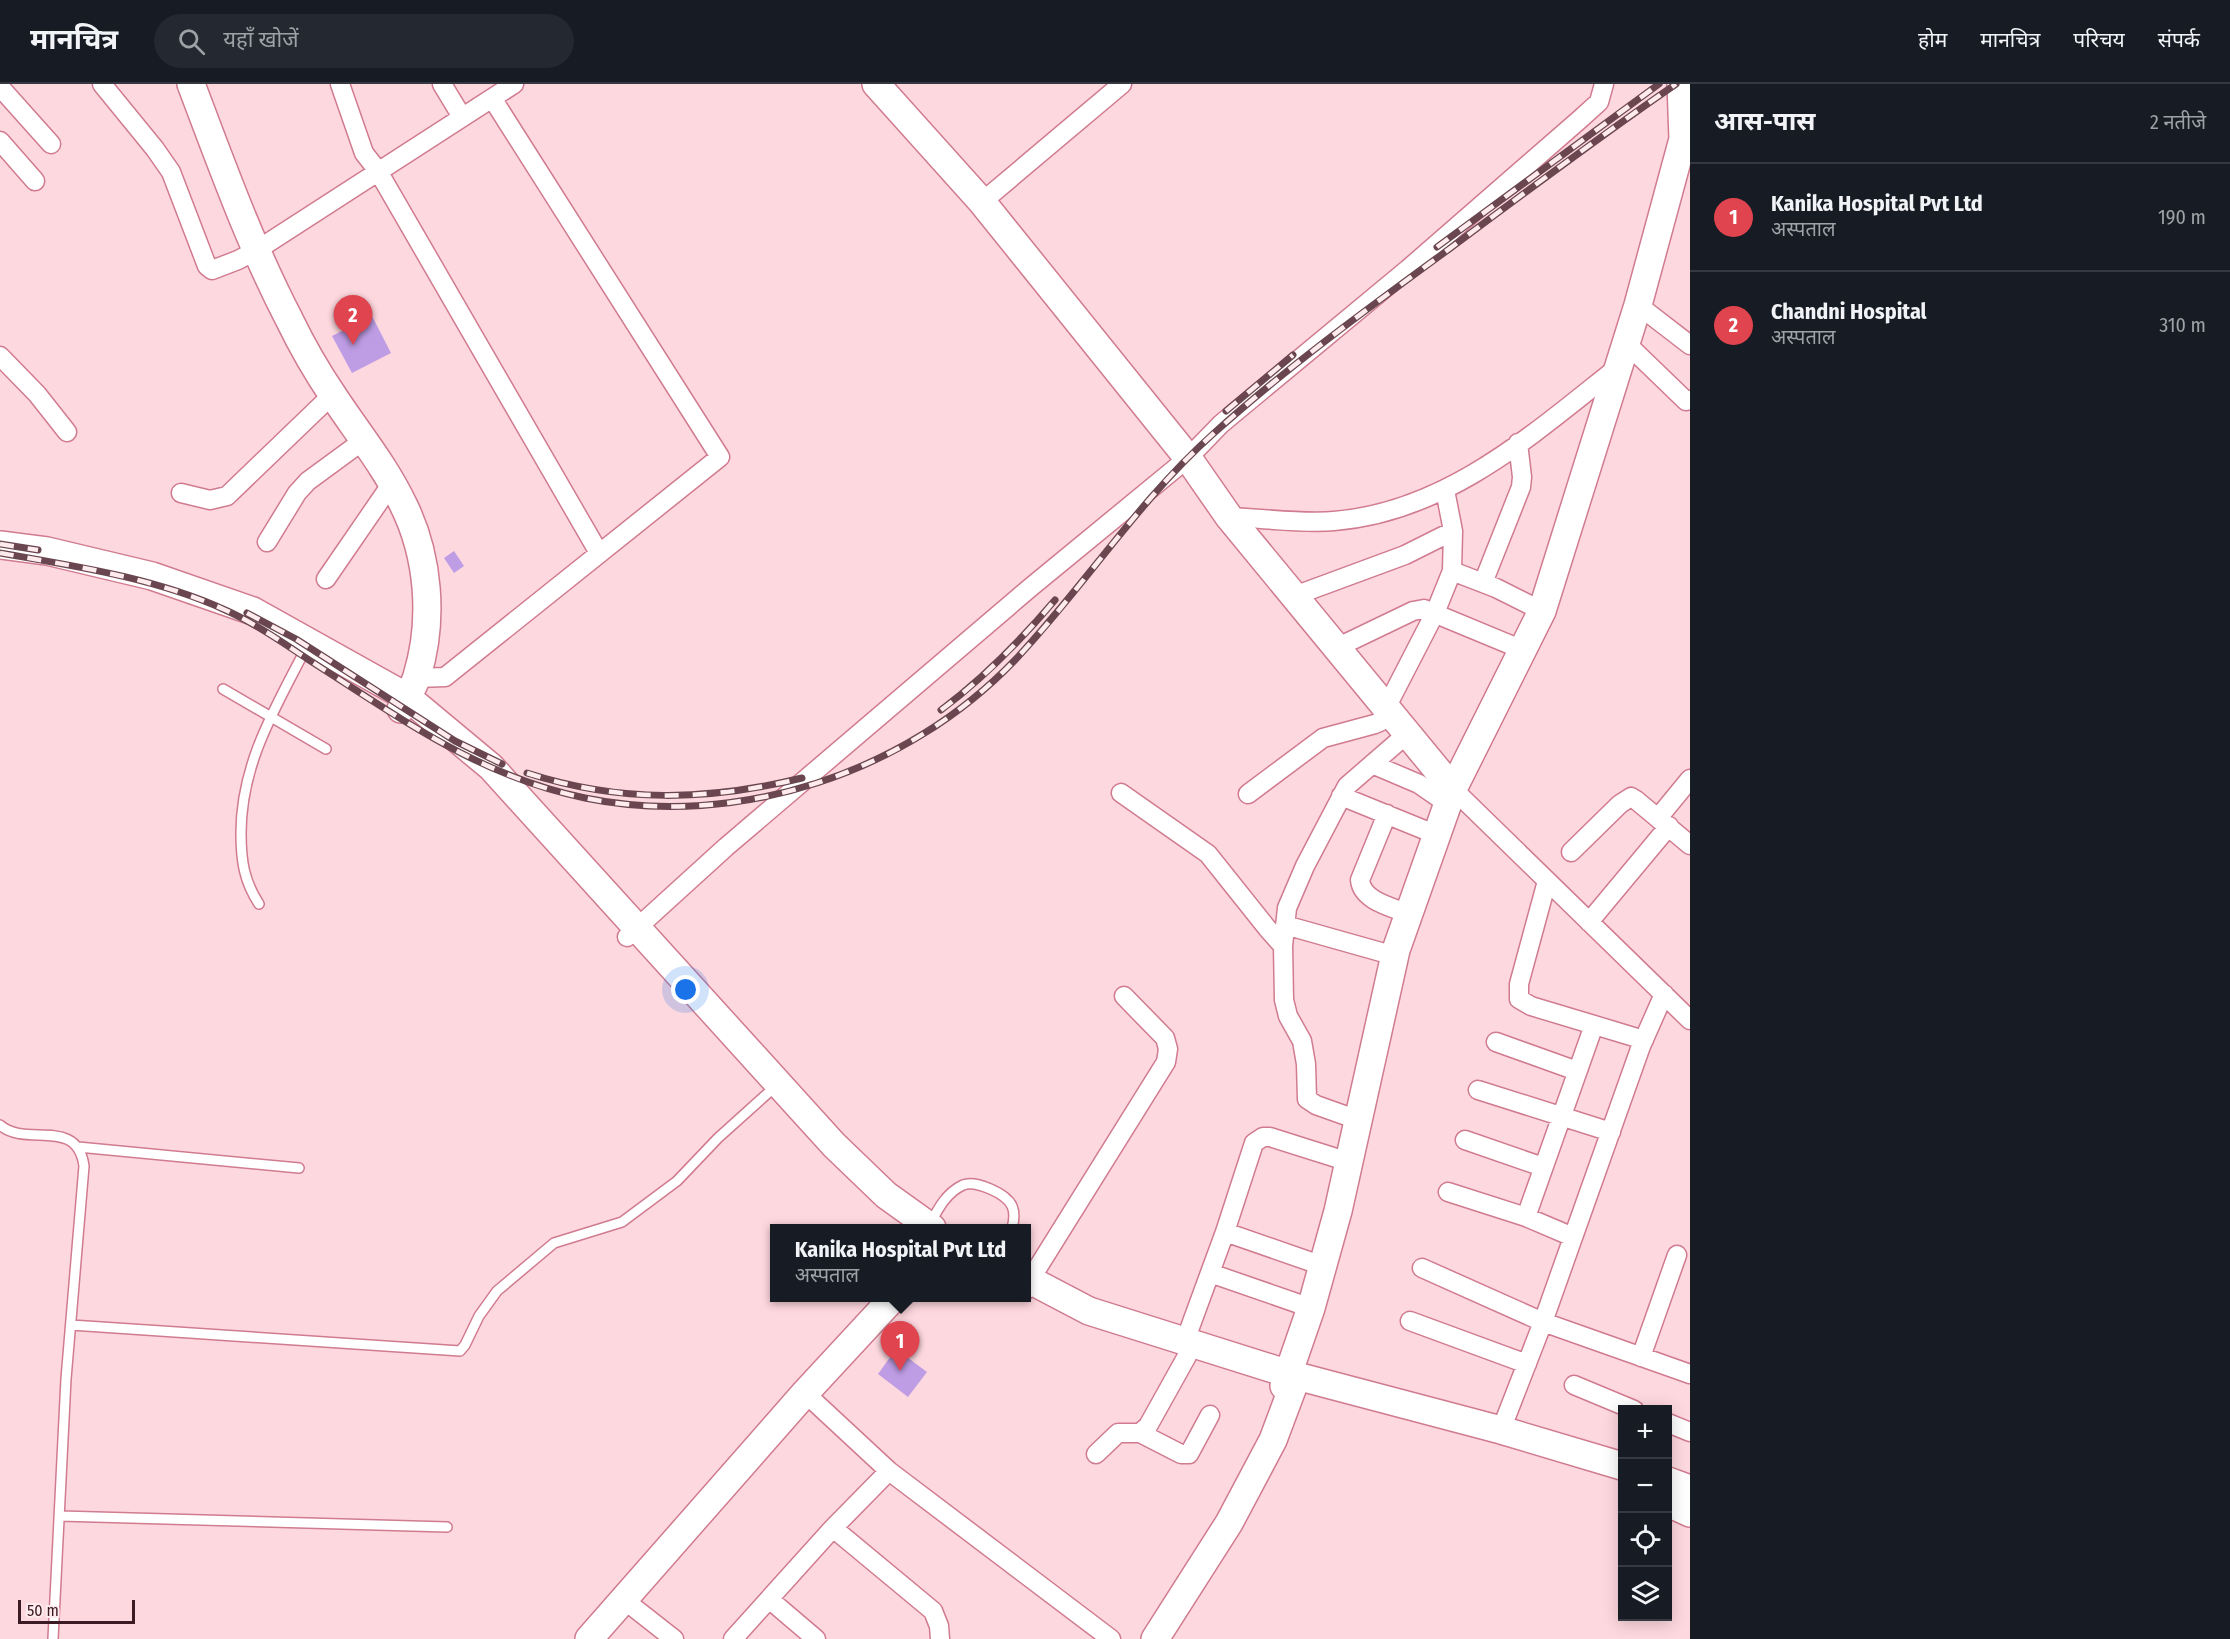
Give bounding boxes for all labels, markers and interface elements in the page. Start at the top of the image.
search box [154,14,574,68]
text: मानचित्र [30,23,118,56]
icon: search [175,25,208,58]
text: यहाँ खोजें [223,26,299,53]
text: होम [1918,27,1947,53]
text: मानचित्र [1980,27,2040,53]
text: परिचय [2073,27,2125,53]
text: संपर्क [2158,27,2200,53]
text: आस-पास [1714,106,1816,137]
text: 2 नतीजे [2150,110,2206,134]
text: Kanika Hospital Pvt Ltd [1771,190,1983,217]
text: 1 [1729,205,1738,229]
text: 190 m [2158,205,2206,229]
text: अस्पताल [1771,217,1836,241]
pin: 2 [334,296,372,345]
text: Chandni Hospital [1771,298,1927,325]
text: 2 [1729,313,1738,337]
text: 310 m [2159,313,2206,337]
text: अस्पताल [1771,325,1836,349]
your location [671,975,700,1004]
popup [770,1224,1031,1302]
text: Kanika Hospital Pvt Ltd [795,1236,1006,1263]
text: अस्पताल [795,1263,859,1287]
pin: 1 [880,1322,920,1371]
map controls [1618,1405,1672,1621]
button: + [1618,1405,1672,1459]
button: − [1618,1459,1672,1513]
button: locate [1618,1513,1672,1567]
button: layers [1618,1567,1672,1621]
scale bar [18,1597,135,1624]
text: 50 m [27,1601,59,1620]

